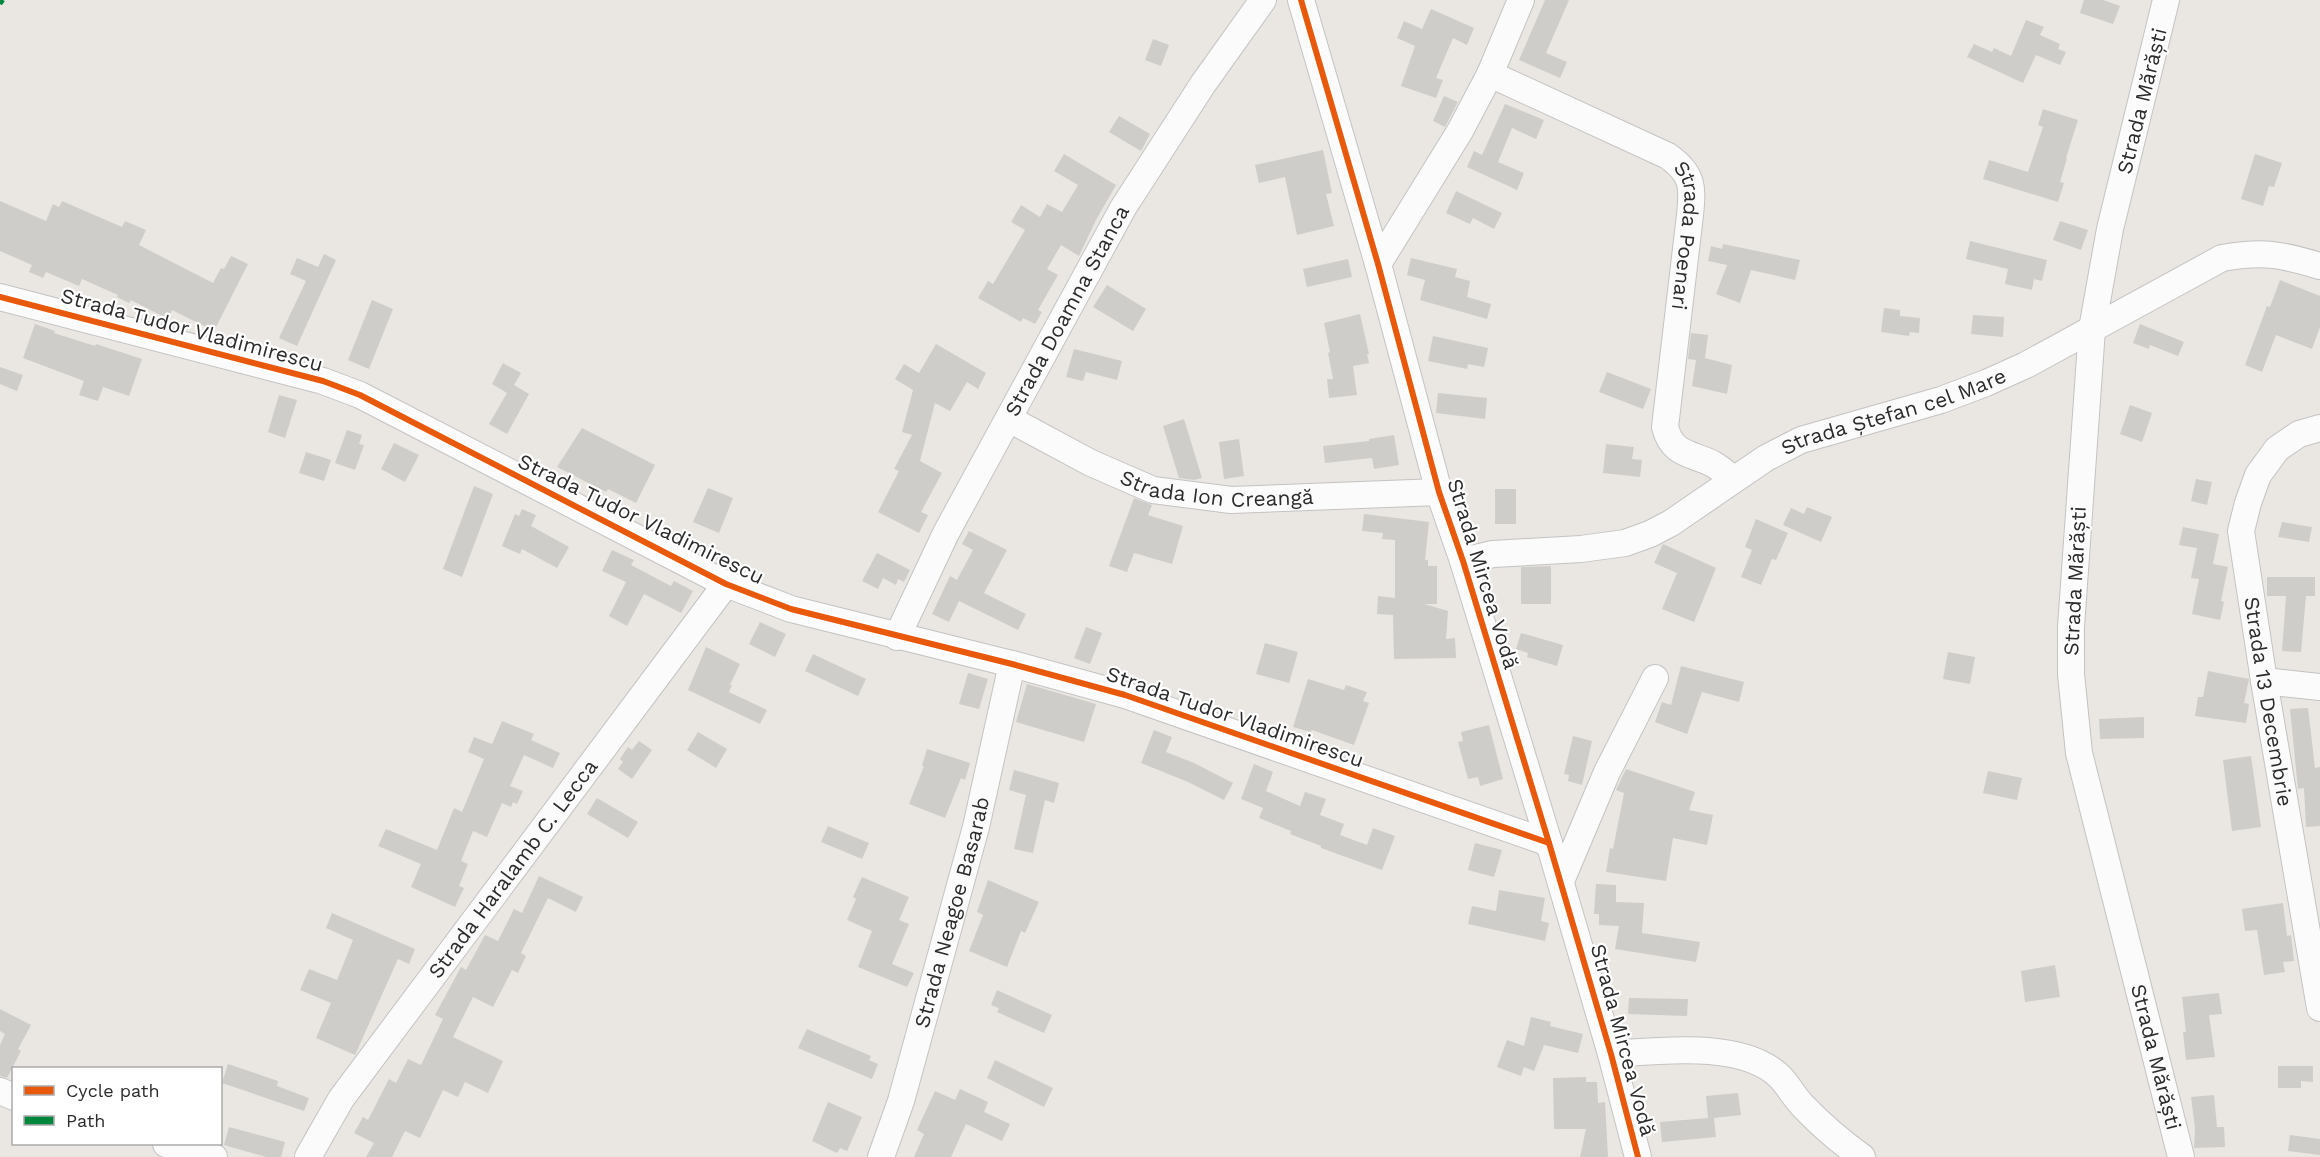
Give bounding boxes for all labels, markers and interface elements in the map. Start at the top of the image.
street label: Strada Mărăști [2111,25,2172,176]
street label: Strada Poenari [1667,155,1704,312]
street label: Strada Doamna Stanca [999,201,1134,420]
street label: Strada Tudor Vladimirescu [58,282,326,377]
street label: Strada Ștefan cel Mare [1777,363,2010,460]
street label: Strada Tudor Vladimirescu [514,448,768,589]
street label: Strada Ion Creangă [1117,464,1314,512]
street label: Strada Mircea Vodă [1443,476,1524,672]
street label: Strada Mărăști [2058,506,2091,656]
street label: Strada 13 Decembrie [2239,595,2298,808]
street label: Strada Tudor Vladimirescu [1103,661,1367,772]
street label: Strada Haralamb C. Lecca [423,754,603,983]
street label: Strada Neagoe Basarab [909,794,994,1031]
street label: Strada Mircea Vodă [1586,941,1661,1139]
street label: Strada Mărăști [2126,981,2187,1132]
legend [12,1067,222,1145]
text: Cycle path [66,1080,160,1101]
text: Path [66,1110,106,1131]

